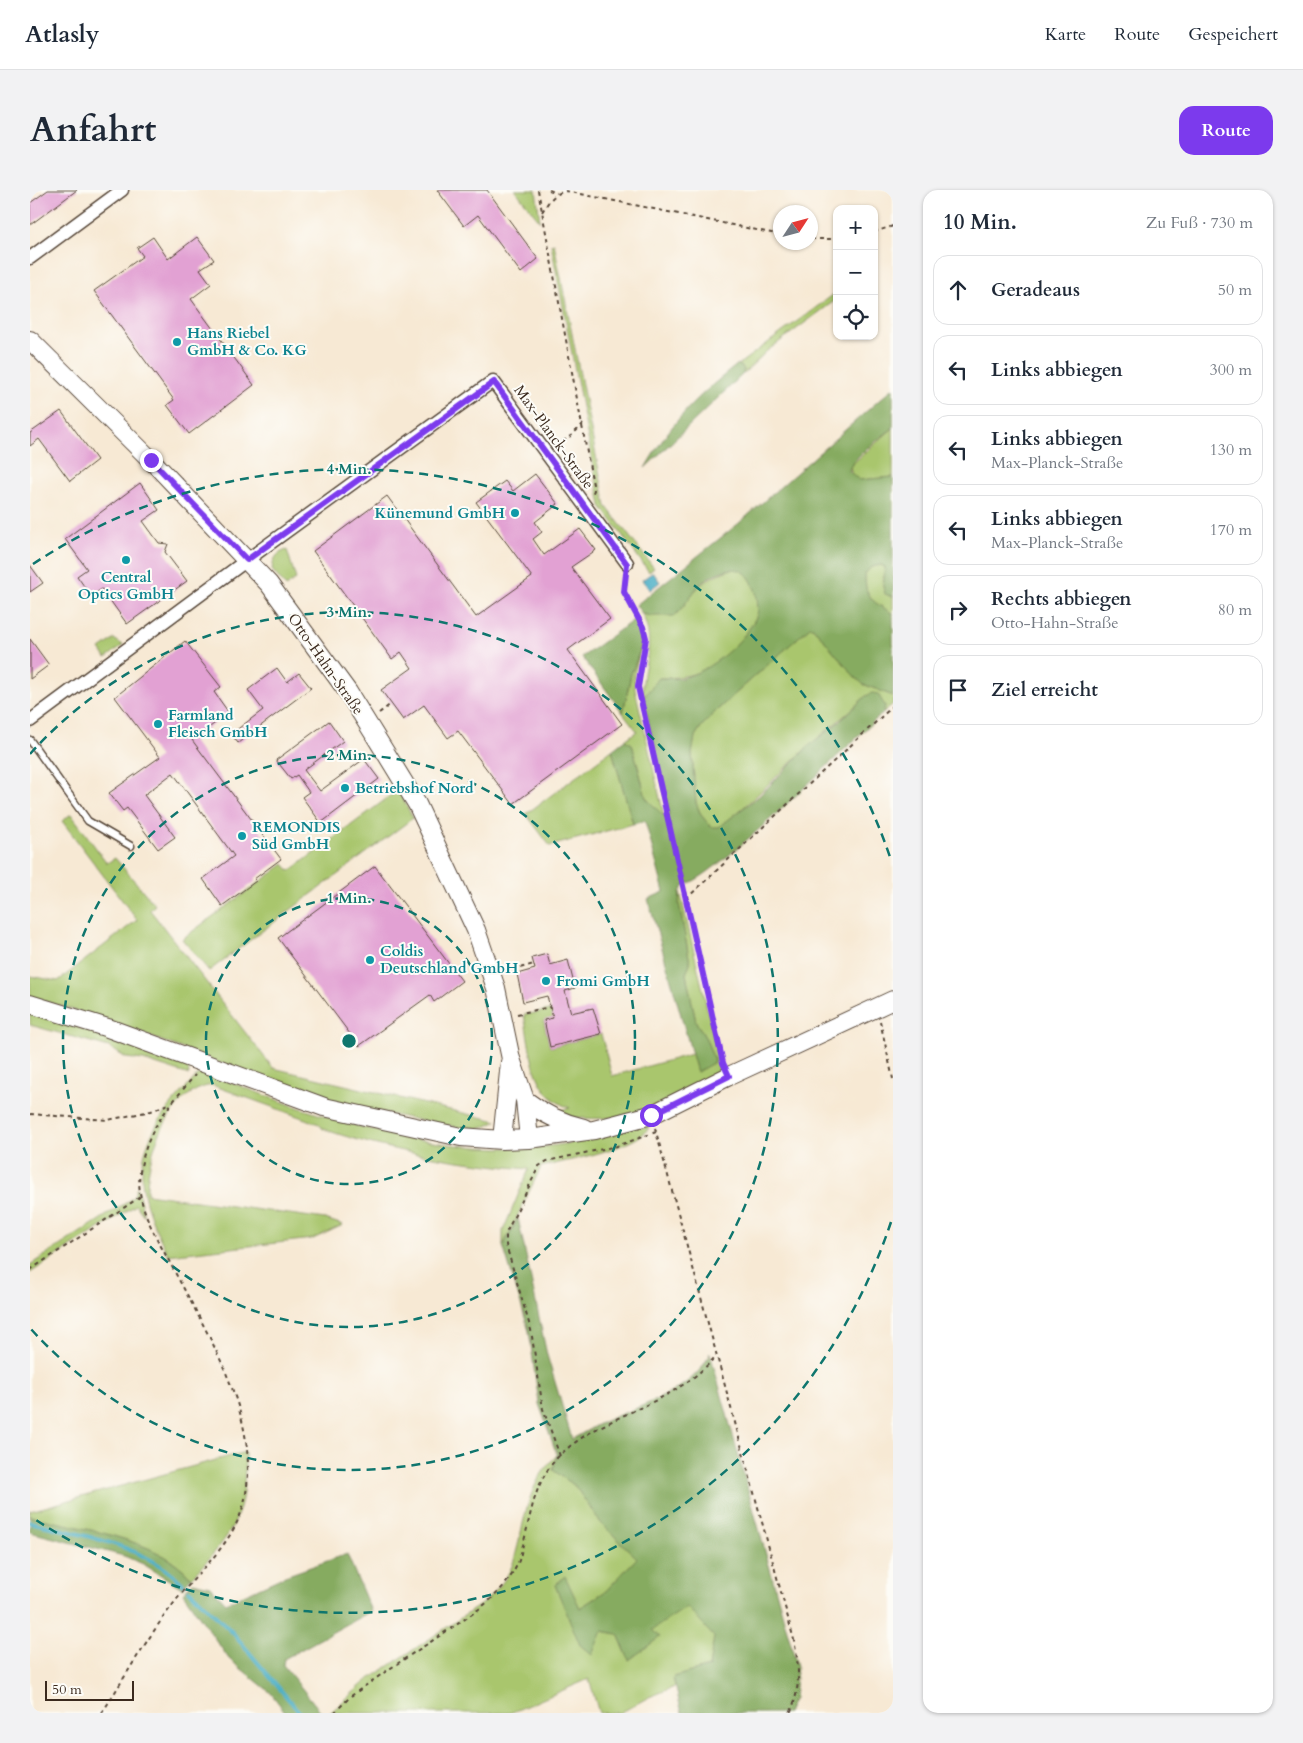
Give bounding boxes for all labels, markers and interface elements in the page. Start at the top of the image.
text: Atlasly [25,18,99,51]
text: Karte [1045,22,1086,47]
text: Route [1114,22,1160,47]
text: Gespeichert [1188,22,1278,47]
text: Anfahrt [30,106,156,154]
button: Route [1179,106,1273,155]
north arrow [773,205,818,250]
map controls [833,205,878,340]
button: + [833,205,878,250]
text: 10 Min. [943,208,1017,237]
text: Zu Fuß · 730 m [1146,212,1253,234]
button: − [833,250,878,295]
icon: ahead [944,276,972,304]
text: Geradeaus [991,277,1080,303]
text: 50 m [1218,279,1252,301]
button: locate [833,295,878,340]
place label: Hans Riebel GmbH & Co. KG [187,323,307,360]
marker: Hans Riebel GmbH & Co. KG [171,336,183,348]
icon: left [944,356,972,384]
text: Links abbiegen [991,357,1123,383]
text: 300 m [1210,359,1252,381]
street label: Max-Planck-Straße [509,381,599,493]
text: Links abbiegen [991,426,1123,452]
icon: left [944,436,972,464]
text: 130 m [1210,439,1252,461]
route end [140,449,163,472]
text: Max-Planck-Straße [991,452,1123,474]
text: 4 Min. [326,459,372,479]
place label: Künemund GmbH [374,503,505,523]
text: Links abbiegen [991,506,1123,532]
marker: Künemund GmbH [509,507,521,519]
icon: left [944,516,972,544]
text: 170 m [1210,519,1252,541]
text: Max-Planck-Straße [991,532,1123,554]
marker: Central Optics GmbH [120,554,132,566]
place label: Central Optics GmbH [78,567,174,604]
text: Rechts abbiegen [991,586,1132,612]
icon: right [944,596,972,624]
text: 80 m [1218,599,1252,621]
text: 3 Min. [326,602,372,622]
street label: Otto-Hahn-Straße [283,609,369,719]
text: Otto-Hahn-Straße [991,612,1119,634]
icon: arrive [944,676,972,704]
text: Ziel erreicht [991,677,1098,703]
place label: Farmland Fleisch GmbH [168,705,267,742]
marker: Farmland Fleisch GmbH [152,718,164,730]
text: 2 Min. [326,745,372,765]
place label: Betriebshof Nord [355,778,474,798]
marker: Betriebshof Nord [339,782,351,794]
place label: REMONDIS Süd GmbH [252,817,340,854]
marker: REMONDIS Süd GmbH [236,830,248,842]
text: 1 Min. [326,888,372,908]
place label: Coldis Deutschland GmbH [380,941,518,978]
marker: Coldis Deutschland GmbH [364,954,376,966]
place label: Fromi GmbH [556,971,650,991]
marker: Fromi GmbH [540,975,552,987]
centre of rings [340,1032,358,1050]
route start [640,1104,663,1127]
scale bar [45,1678,134,1701]
text: 50 m [52,1680,82,1699]

